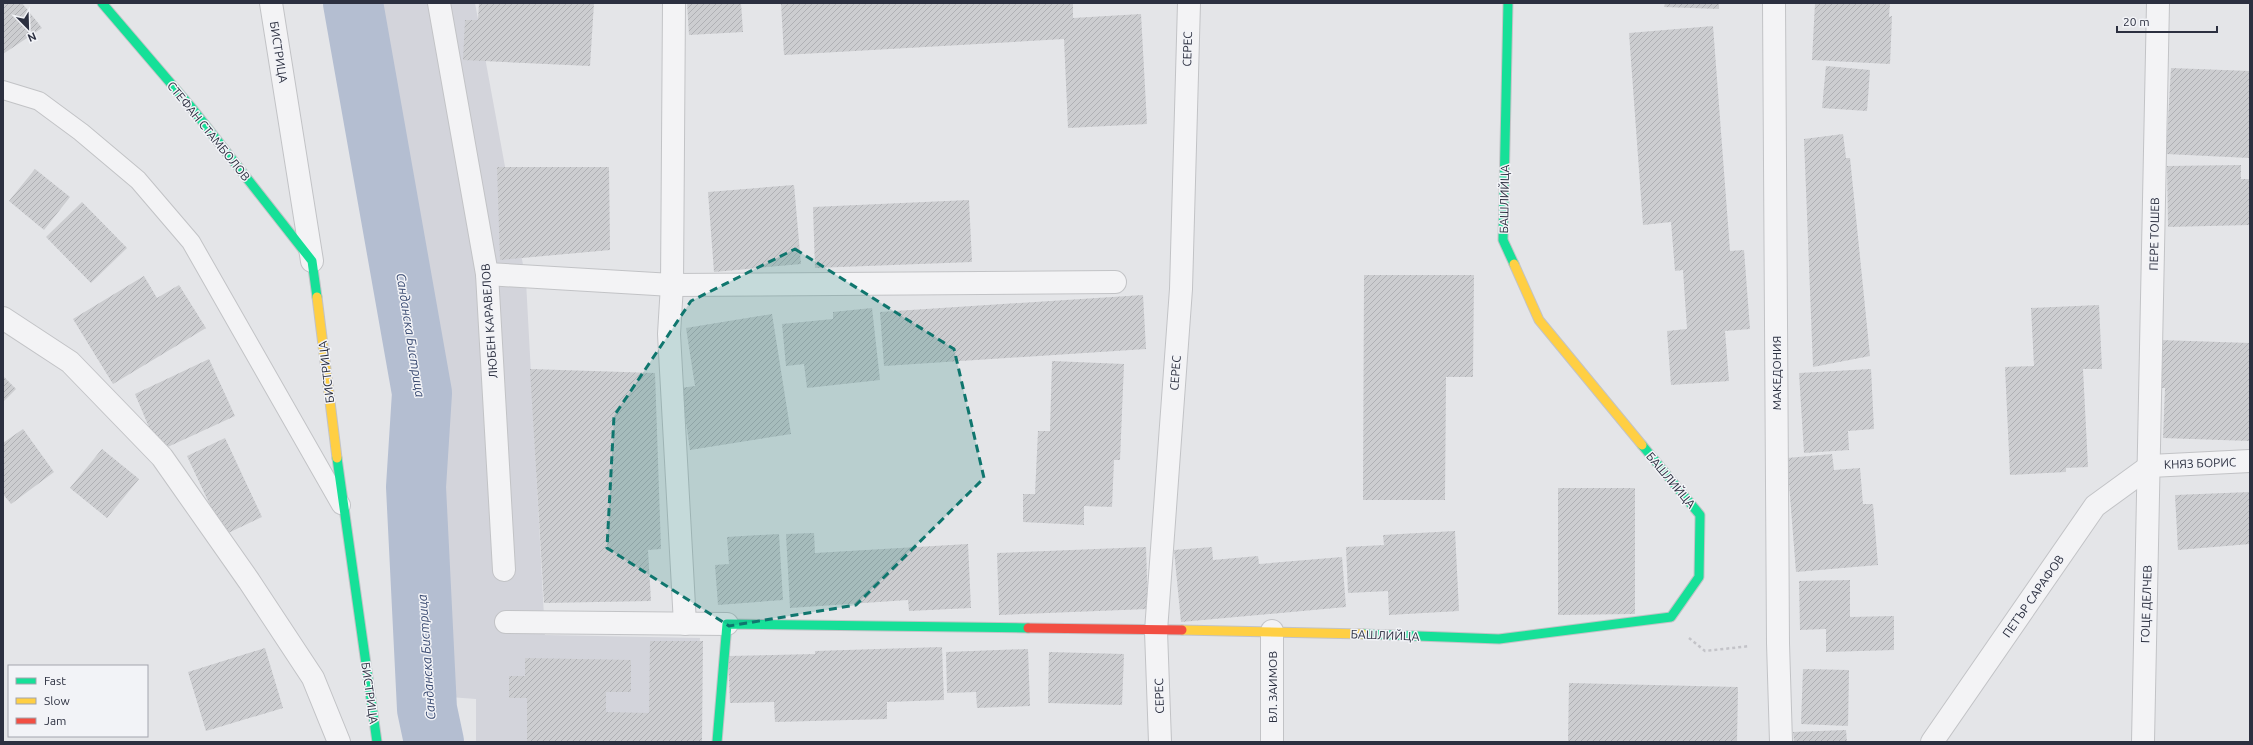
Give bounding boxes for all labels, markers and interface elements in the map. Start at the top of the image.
north arrow [8,8,48,48]
scale bar [2117,8,2217,34]
text: 20 m [2123,15,2150,28]
street label: БИСТРИЦА [268,20,290,84]
text: N [26,30,38,44]
street label: СЕРЕС [1180,31,1194,67]
street label: СТЕФАН СТАМБОЛОВ [165,79,253,183]
street label: БАШЛИЙЦА [1497,164,1511,234]
street label: ПЕРЕ ТОШЕВ [2147,197,2161,271]
street label: ЛЮБЕН КАРАВЕЛОВ [478,263,500,379]
water label: Санданска Бистрица [394,272,428,398]
street label: МАКЕДОНИЯ [1770,336,1783,410]
street label: БИСТРИЦА [316,340,336,404]
street label: СЕРЕС [1167,354,1183,391]
street label: БАШЛИЙЦА [1644,449,1698,511]
street label: КНЯЗ БОРИС [2164,455,2237,471]
street label: ПЕТЪР САРАФОВ [2000,552,2066,640]
street label: ГОЦЕ ДЕЛЧЕВ [2138,565,2154,643]
water label: Санданска Бистрица [415,594,437,720]
street label: БАШЛИЙЦА [1350,627,1420,643]
street label: ВЛ. ЗАИМОВ [1266,651,1279,723]
street label: БИСТРИЦА [359,661,381,725]
legend [8,665,148,737]
text: Fast [44,674,66,687]
street label: СЕРЕС [1152,678,1166,714]
text: Slow [44,694,70,707]
text: Jam [44,714,66,727]

